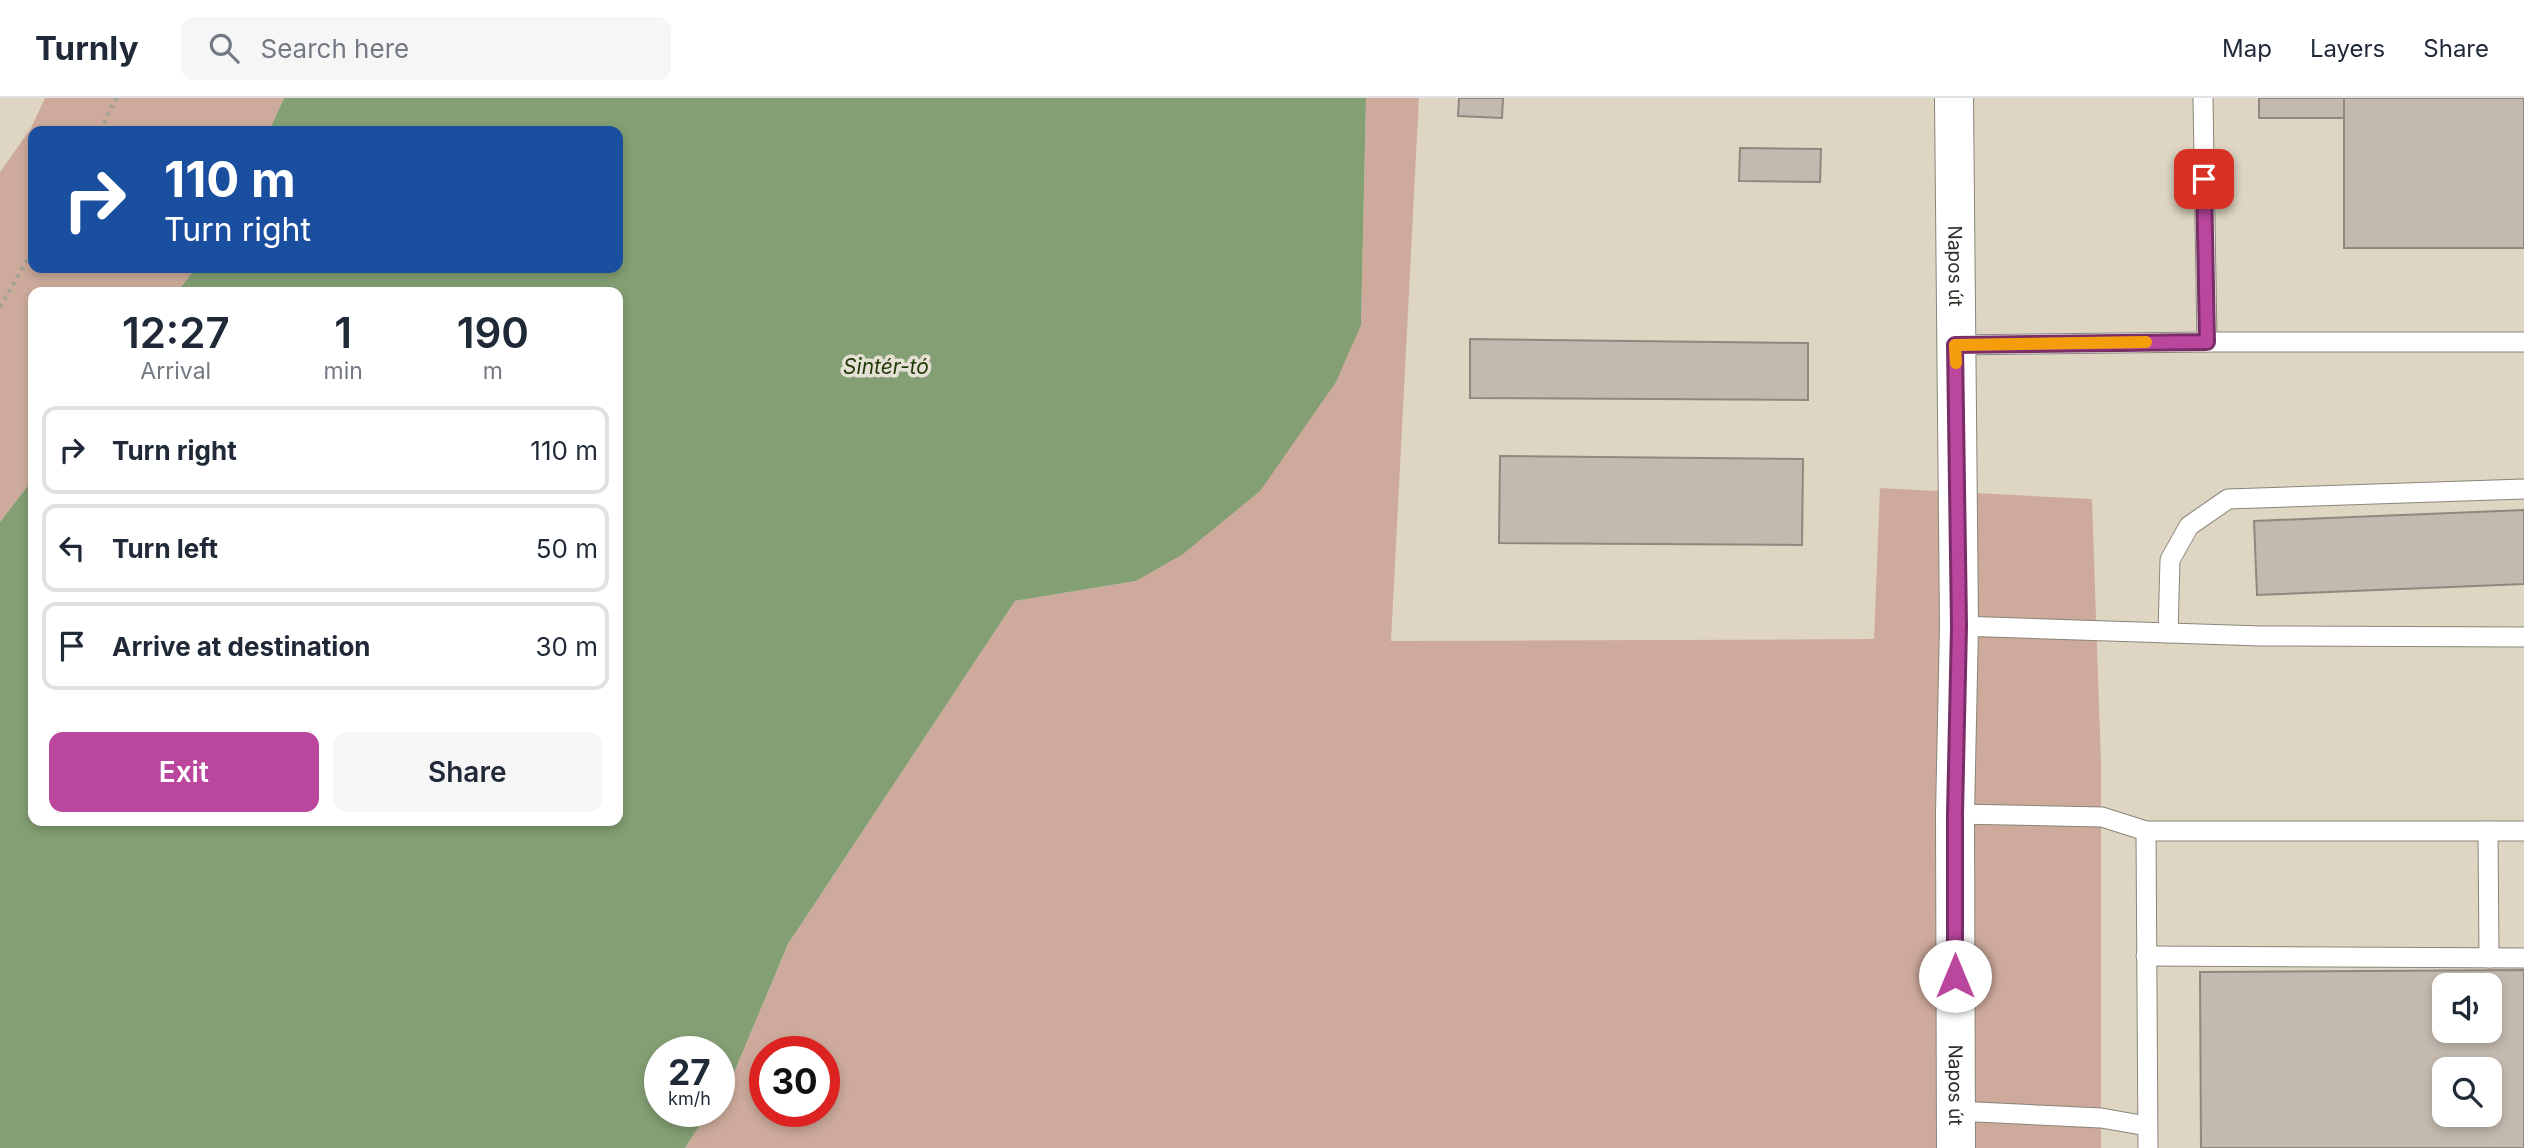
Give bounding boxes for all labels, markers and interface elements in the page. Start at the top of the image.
search box [181,17,671,80]
text: Turnly [35,28,139,68]
icon: search [205,29,243,67]
text: Search here [261,33,409,64]
text: Map [2222,34,2272,63]
text: Layers [2310,34,2385,63]
text: Share [2423,34,2489,63]
pin [2174,149,2234,209]
text: 110 m [164,150,296,209]
icon: right [49,154,140,245]
icon: arrive [2185,160,2223,198]
text: Turn right [164,210,311,249]
street label: Napos út [1944,225,1967,307]
text: 12:27 [122,307,230,358]
text: 1 [334,307,352,358]
text: 190 [457,307,529,358]
water label: Sintér-tó [843,354,929,379]
text: Arrival [140,357,211,385]
text: min [324,357,363,385]
text: m [483,357,503,385]
icon: right [53,431,91,469]
text: Turn right [112,435,237,466]
text: 110 m [530,435,598,466]
icon: left [53,529,91,567]
text: Turn left [112,533,218,564]
text: 50 m [536,533,598,564]
icon: arrive [53,627,91,665]
text: Arrive at destination [112,631,371,662]
text: 30 m [535,631,598,662]
button: Exit [49,732,319,812]
button: Share [333,732,602,812]
position arrow [1918,939,1992,1013]
map controls [2432,973,2502,1127]
button: sound [2432,973,2502,1043]
speed limit sign: 30 [749,1036,840,1127]
street label: Napos út [1944,1044,1967,1125]
text: 27 [668,1051,711,1093]
button: search [2432,1057,2502,1127]
text: km/h [668,1088,711,1109]

